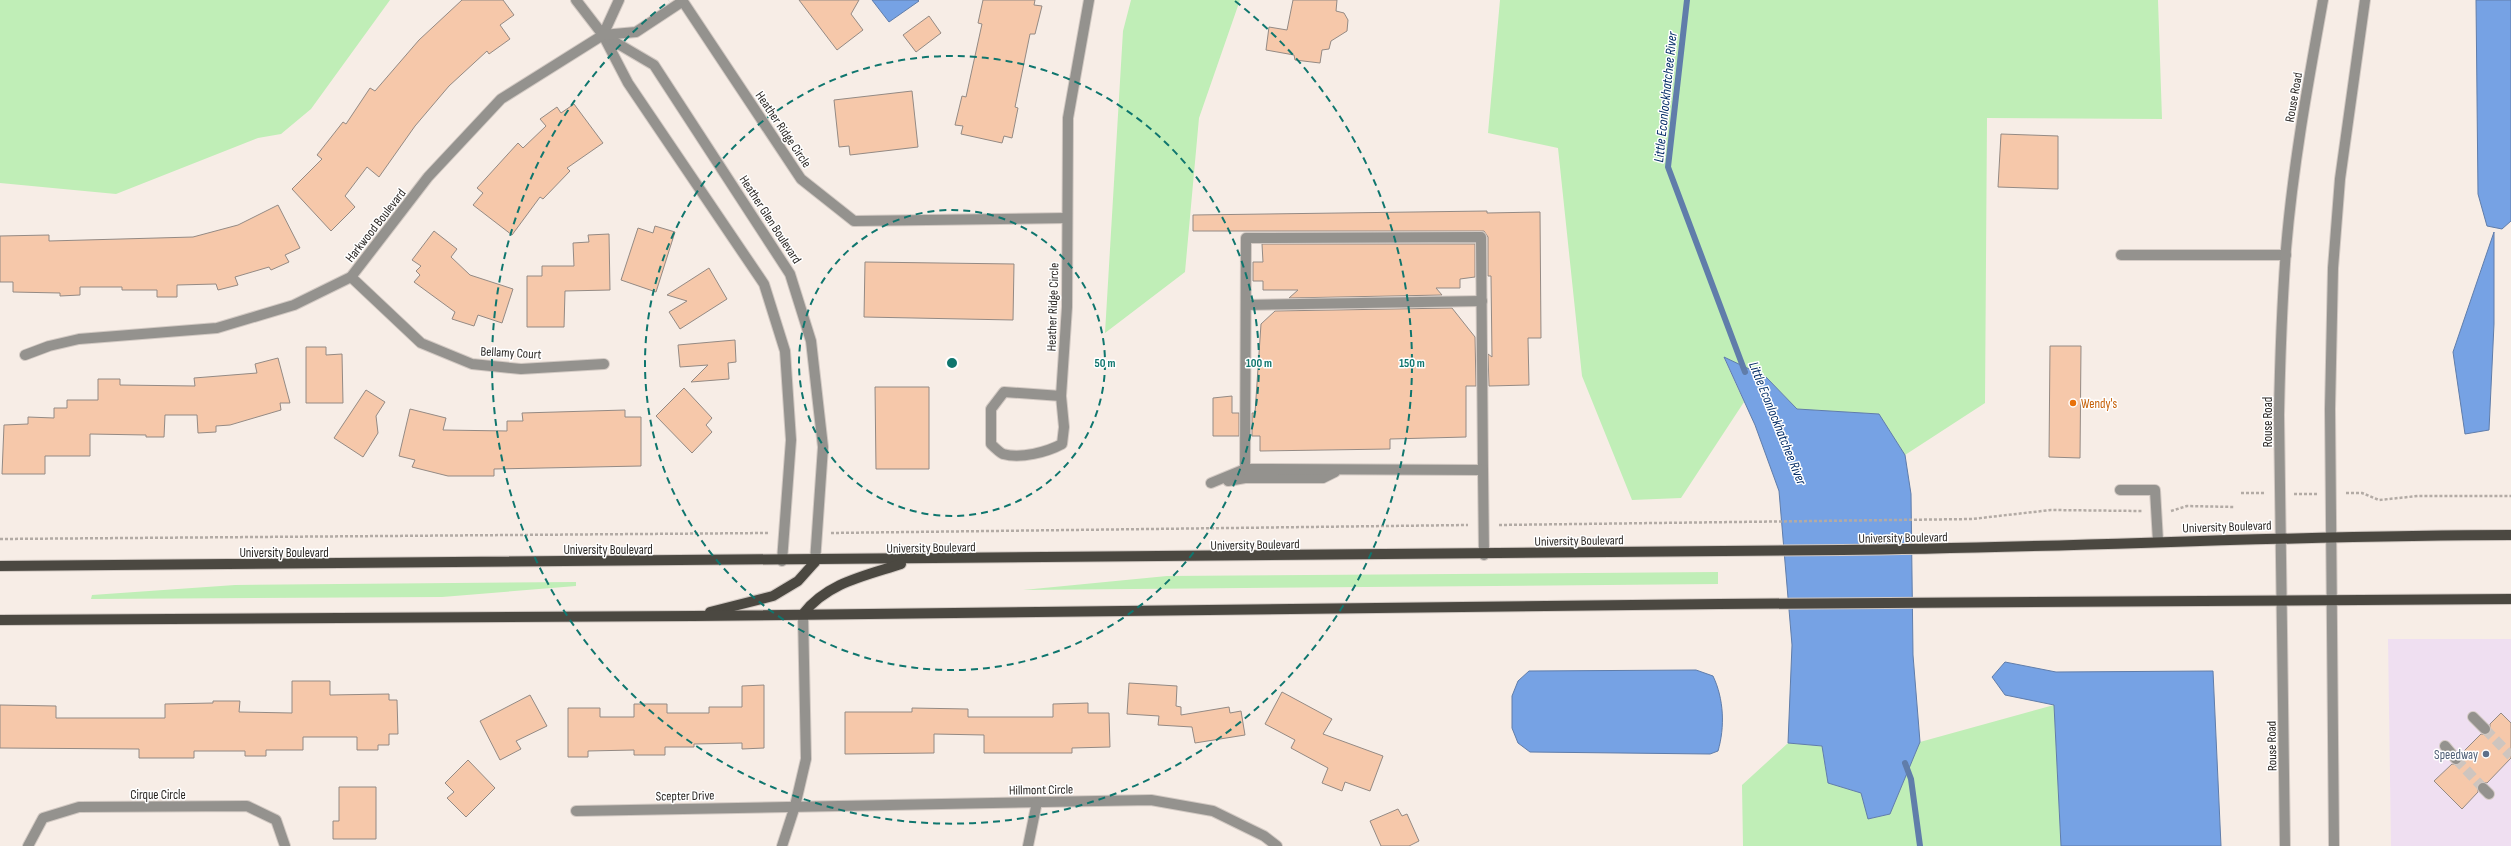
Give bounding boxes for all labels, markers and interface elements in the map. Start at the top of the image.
water label: Little Econlockhatchee River [1650,30,1681,163]
street label: Rouse Road [2282,71,2306,123]
street label: Heather Ridge Circle [752,88,815,171]
street label: Heather Glen Boulevard [736,172,805,267]
street label: Harkwood Boulevard [342,186,409,266]
street label: Heather Ridge Circle [1043,262,1063,352]
street label: Bellamy Court [480,343,542,363]
centre of rings [945,356,959,370]
text: 50 m [1095,356,1115,371]
text: 100 m [1246,356,1272,371]
text: 150 m [1399,356,1425,371]
water label: Little Econlockhatchee River [1745,359,1810,488]
place label: Wendy's [2081,396,2118,412]
street label: Rouse Road [2260,397,2276,447]
marker: Wendy's [2068,398,2078,408]
street label: University Boulevard [2182,517,2272,537]
street label: University Boulevard [1858,529,1948,547]
street label: University Boulevard [1534,532,1624,550]
street label: University Boulevard [1210,536,1300,554]
street label: University Boulevard [886,539,976,557]
street label: University Boulevard [563,542,653,558]
street label: University Boulevard [239,545,329,561]
street label: Rouse Road [2264,721,2280,771]
place label: Speedway [2434,747,2478,763]
marker: Speedway [2481,749,2491,759]
street label: Hillmont Circle [1009,781,1073,799]
street label: Cirque Circle [130,787,186,803]
street label: Scepter Drive [655,787,715,805]

